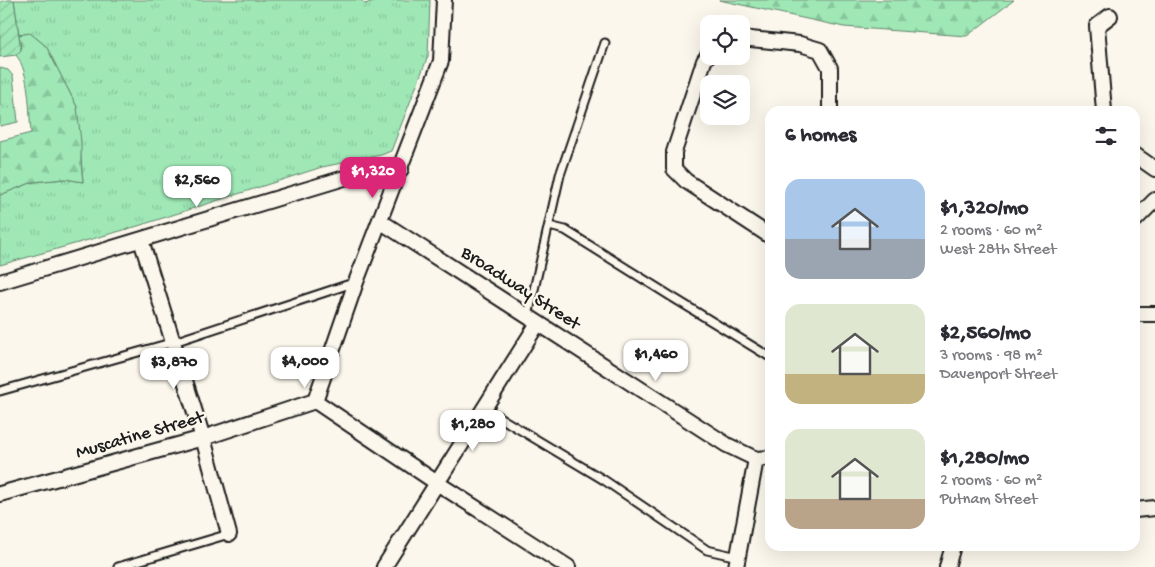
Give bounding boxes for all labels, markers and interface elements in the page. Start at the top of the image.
map controls [700,15,750,125]
button: locate [700,15,750,65]
button: layers [700,75,750,125]
icon: filters [1092,122,1120,150]
text: 6 homes [785,124,856,149]
pin: $1,320 [332,156,414,199]
text: $1,320 [351,163,395,182]
pin: $2,560 [156,166,238,208]
text: $2,560 [174,172,220,191]
text: $1,320/mo [940,197,1028,222]
icon: home [825,199,885,259]
text: 2 rooms · 60 m² [940,222,1042,241]
street label: Broadway Street [455,241,586,337]
text: West 28th Street [940,241,1056,260]
text: $2,560/mo [940,322,1031,347]
icon: home [825,324,885,384]
pin: $1,460 [615,340,697,382]
pin: $4,000 [264,346,346,389]
text: $1,460 [634,346,678,365]
text: 3 rooms · 98 m² [940,347,1042,366]
pin: $3,870 [133,348,215,390]
text: $4,000 [281,353,329,372]
text: $3,870 [151,354,197,373]
text: Davenport Street [940,366,1057,385]
street label: Muscatine Street [73,406,209,465]
pin: $1,280 [432,410,514,452]
text: $1,280 [451,416,495,435]
text: $1,280/mo [940,447,1029,472]
icon: home [825,449,885,509]
text: 2 rooms · 60 m² [940,472,1042,491]
text: Putnam Street [940,491,1037,510]

